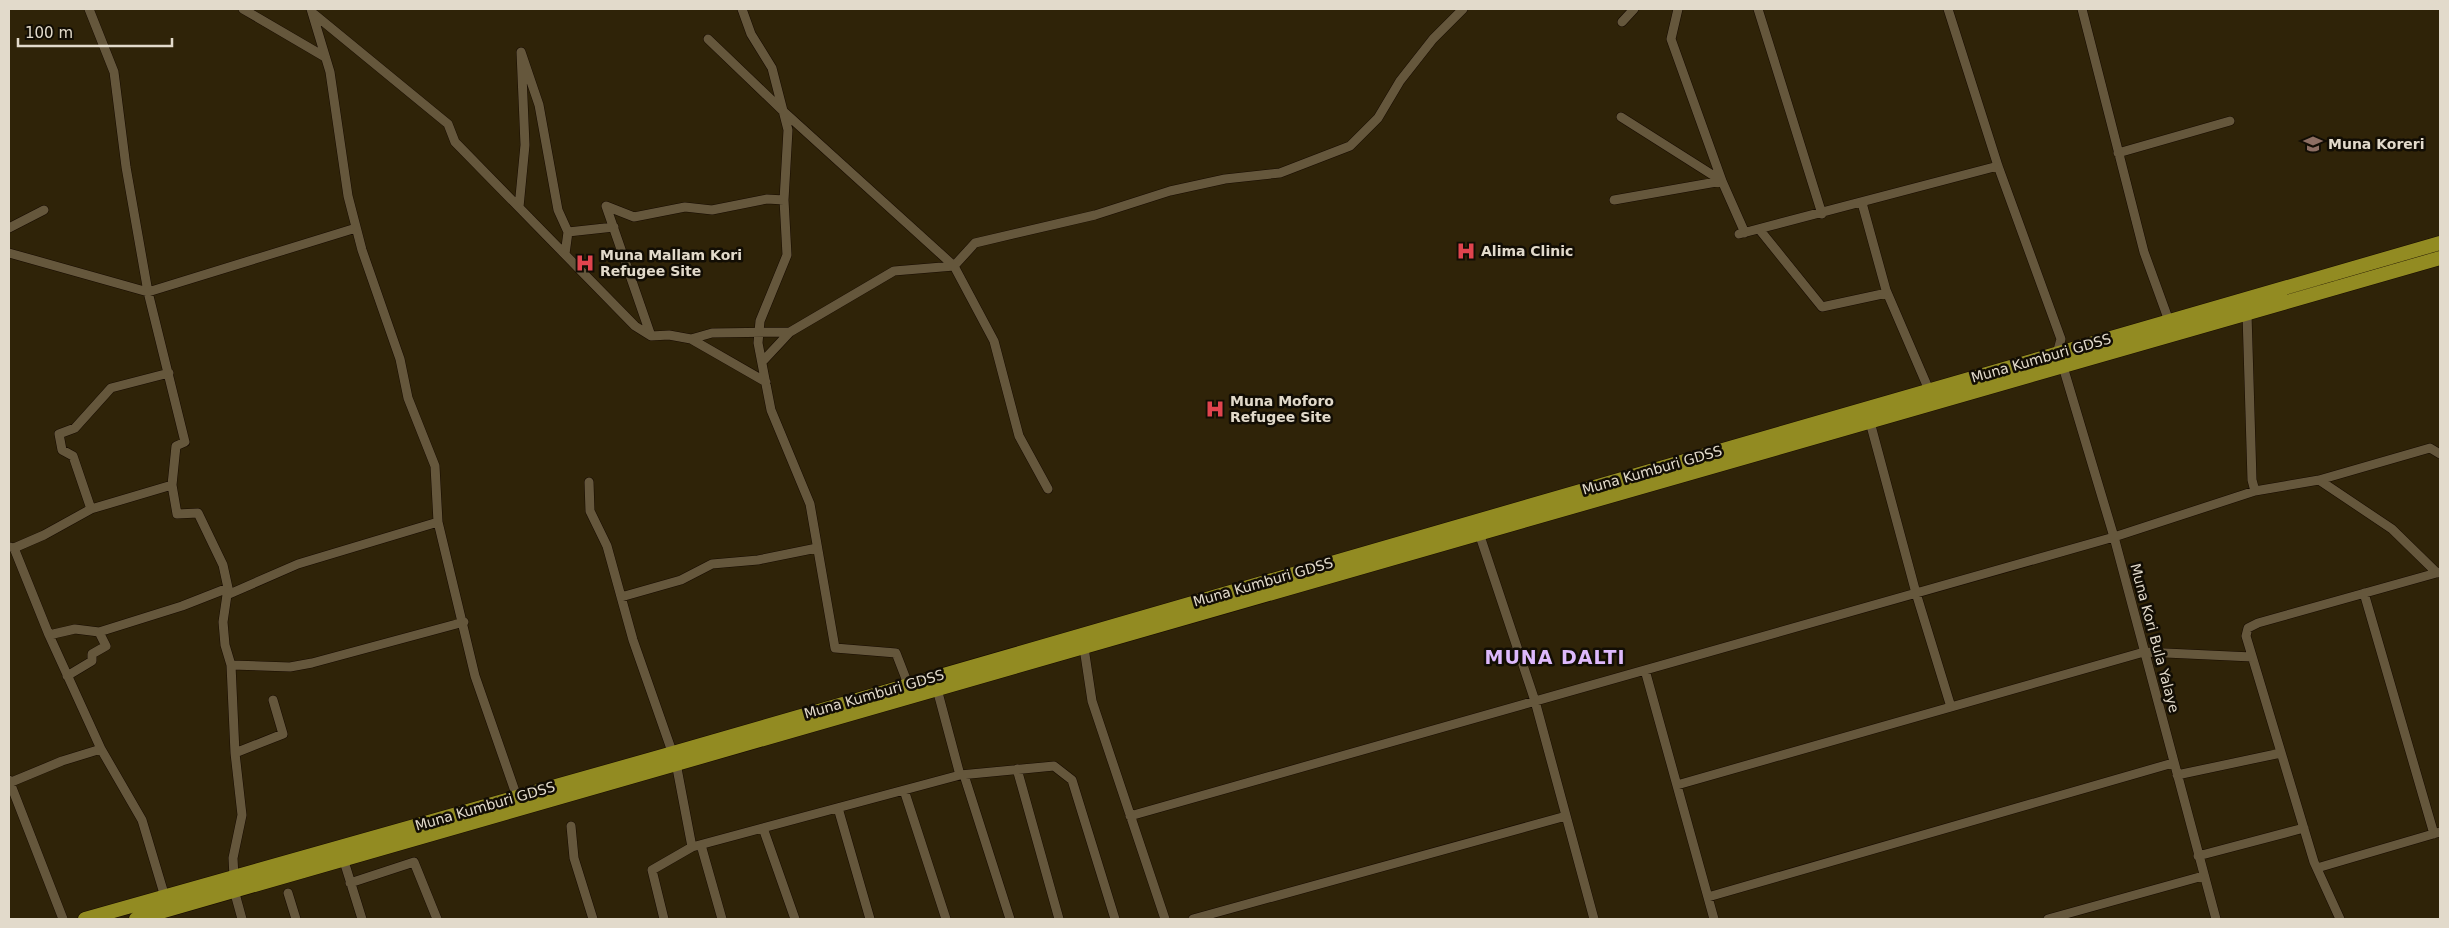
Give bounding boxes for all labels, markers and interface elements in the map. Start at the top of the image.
scale bar [18,15,171,47]
text: 100 m [25,24,73,42]
school or university icon: Muna Koreri [2302,133,2324,155]
place label: Muna Koreri [2328,136,2425,152]
hospital icon: Alima Clinic [1455,240,1477,262]
place label: Alima Clinic [1481,243,1573,259]
place label: Muna Mallam Kori Refugee Site [600,247,742,279]
hospital icon: Muna Mallam Kori Refugee Site [574,252,596,274]
street label: Muna Kumburi GDSS [1969,330,2113,386]
place label: Muna Moforo Refugee Site [1230,393,1334,425]
hospital icon: Muna Moforo Refugee Site [1204,398,1226,420]
street label: Muna Kumburi GDSS [1580,442,1724,498]
street label: Muna Kumburi GDSS [1191,554,1335,610]
street label: Muna Kori Bula Yalaye [2127,562,2183,714]
district label: MUNA DALTI [1484,646,1626,668]
street label: Muna Kumburi GDSS [802,666,946,722]
street label: Muna Kumburi GDSS [413,778,557,834]

